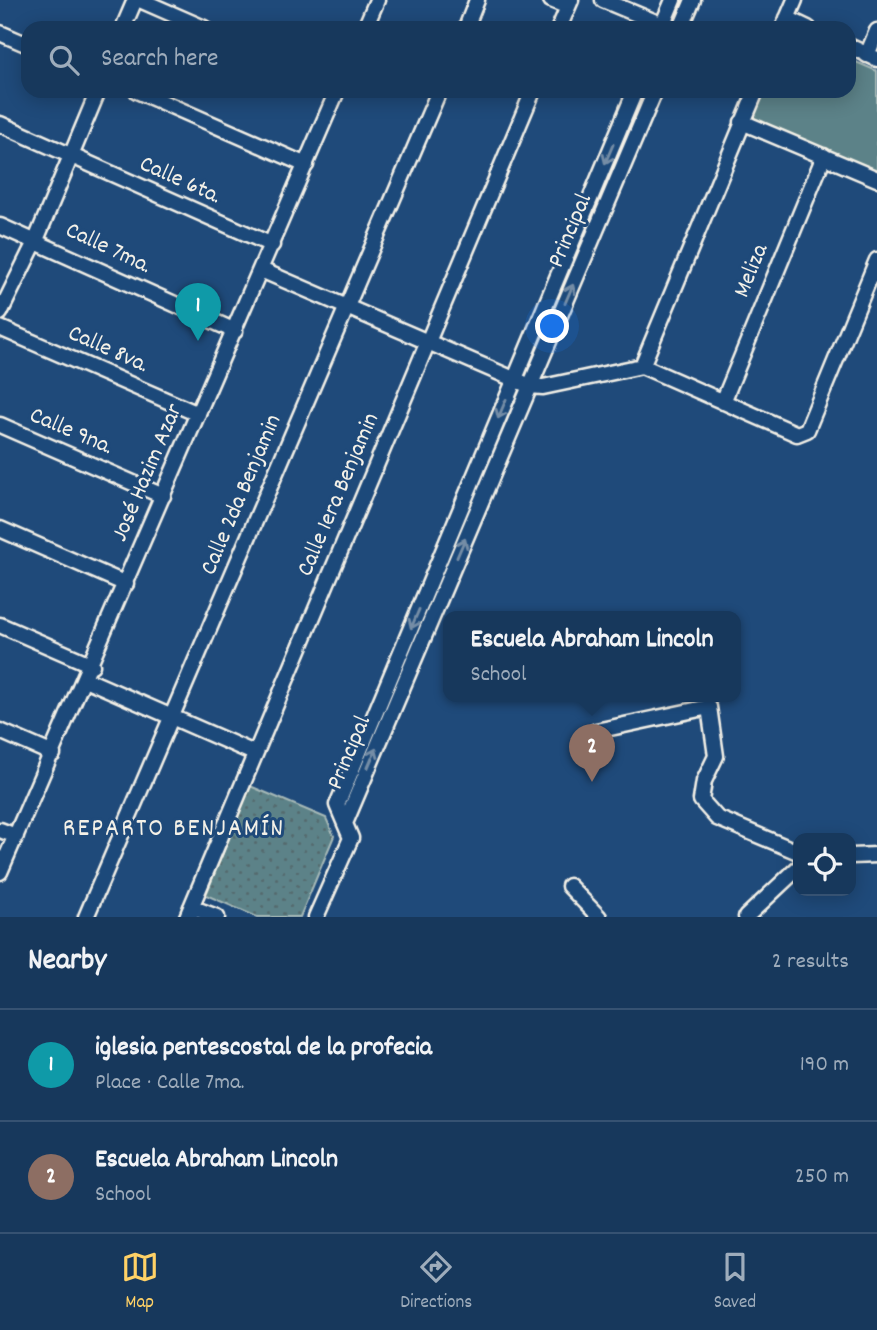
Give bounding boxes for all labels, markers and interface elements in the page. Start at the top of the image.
search box [21,21,856,98]
icon: search [45,41,83,79]
text: Search here [101,41,219,78]
one-way arrow [602,143,615,164]
street label: Calle 6ta. [134,148,226,214]
street label: Principal [540,188,602,273]
street label: Calle 7ma. [59,214,157,284]
street label: Meliza [726,238,778,303]
pin: 1 [175,283,221,341]
one-way arrow [563,283,576,305]
your location [535,309,569,343]
street label: Calle 8va. [62,317,154,383]
one-way arrow [495,398,508,419]
street label: Calle 9na. [24,399,118,465]
street label: José Hazim Azar [104,399,192,547]
street label: Calle 1era Benjamin [289,408,389,582]
street label: Calle 2da Benjamin [193,409,291,581]
one-way arrow [455,538,468,559]
one-way arrow [408,608,421,629]
popup [443,611,741,702]
text: Escuela Abraham Lincoln [470,622,714,659]
text: School [470,659,526,692]
street label: Principal [319,710,381,795]
pin: 2 [569,724,615,782]
one-way arrow [367,747,380,769]
district label: REPARTO BENJAMÍN [63,811,285,848]
map controls [793,833,856,896]
button: locate [793,833,856,896]
text: Nearby [28,941,106,984]
text: 2 results [772,946,849,979]
text: iglesia pentescostal de la profecia [95,1030,432,1067]
text: 1 [48,1049,54,1082]
text: 190 m [800,1049,849,1082]
text: Place · Calle 7ma. [95,1067,245,1100]
text: Escuela Abraham Lincoln [95,1142,338,1179]
text: 2 [46,1161,56,1194]
text: 250 m [795,1161,849,1194]
text: School [95,1179,151,1212]
tab: Map [121,1248,159,1317]
tab: Directions [400,1248,472,1317]
tab: Saved [714,1248,756,1317]

